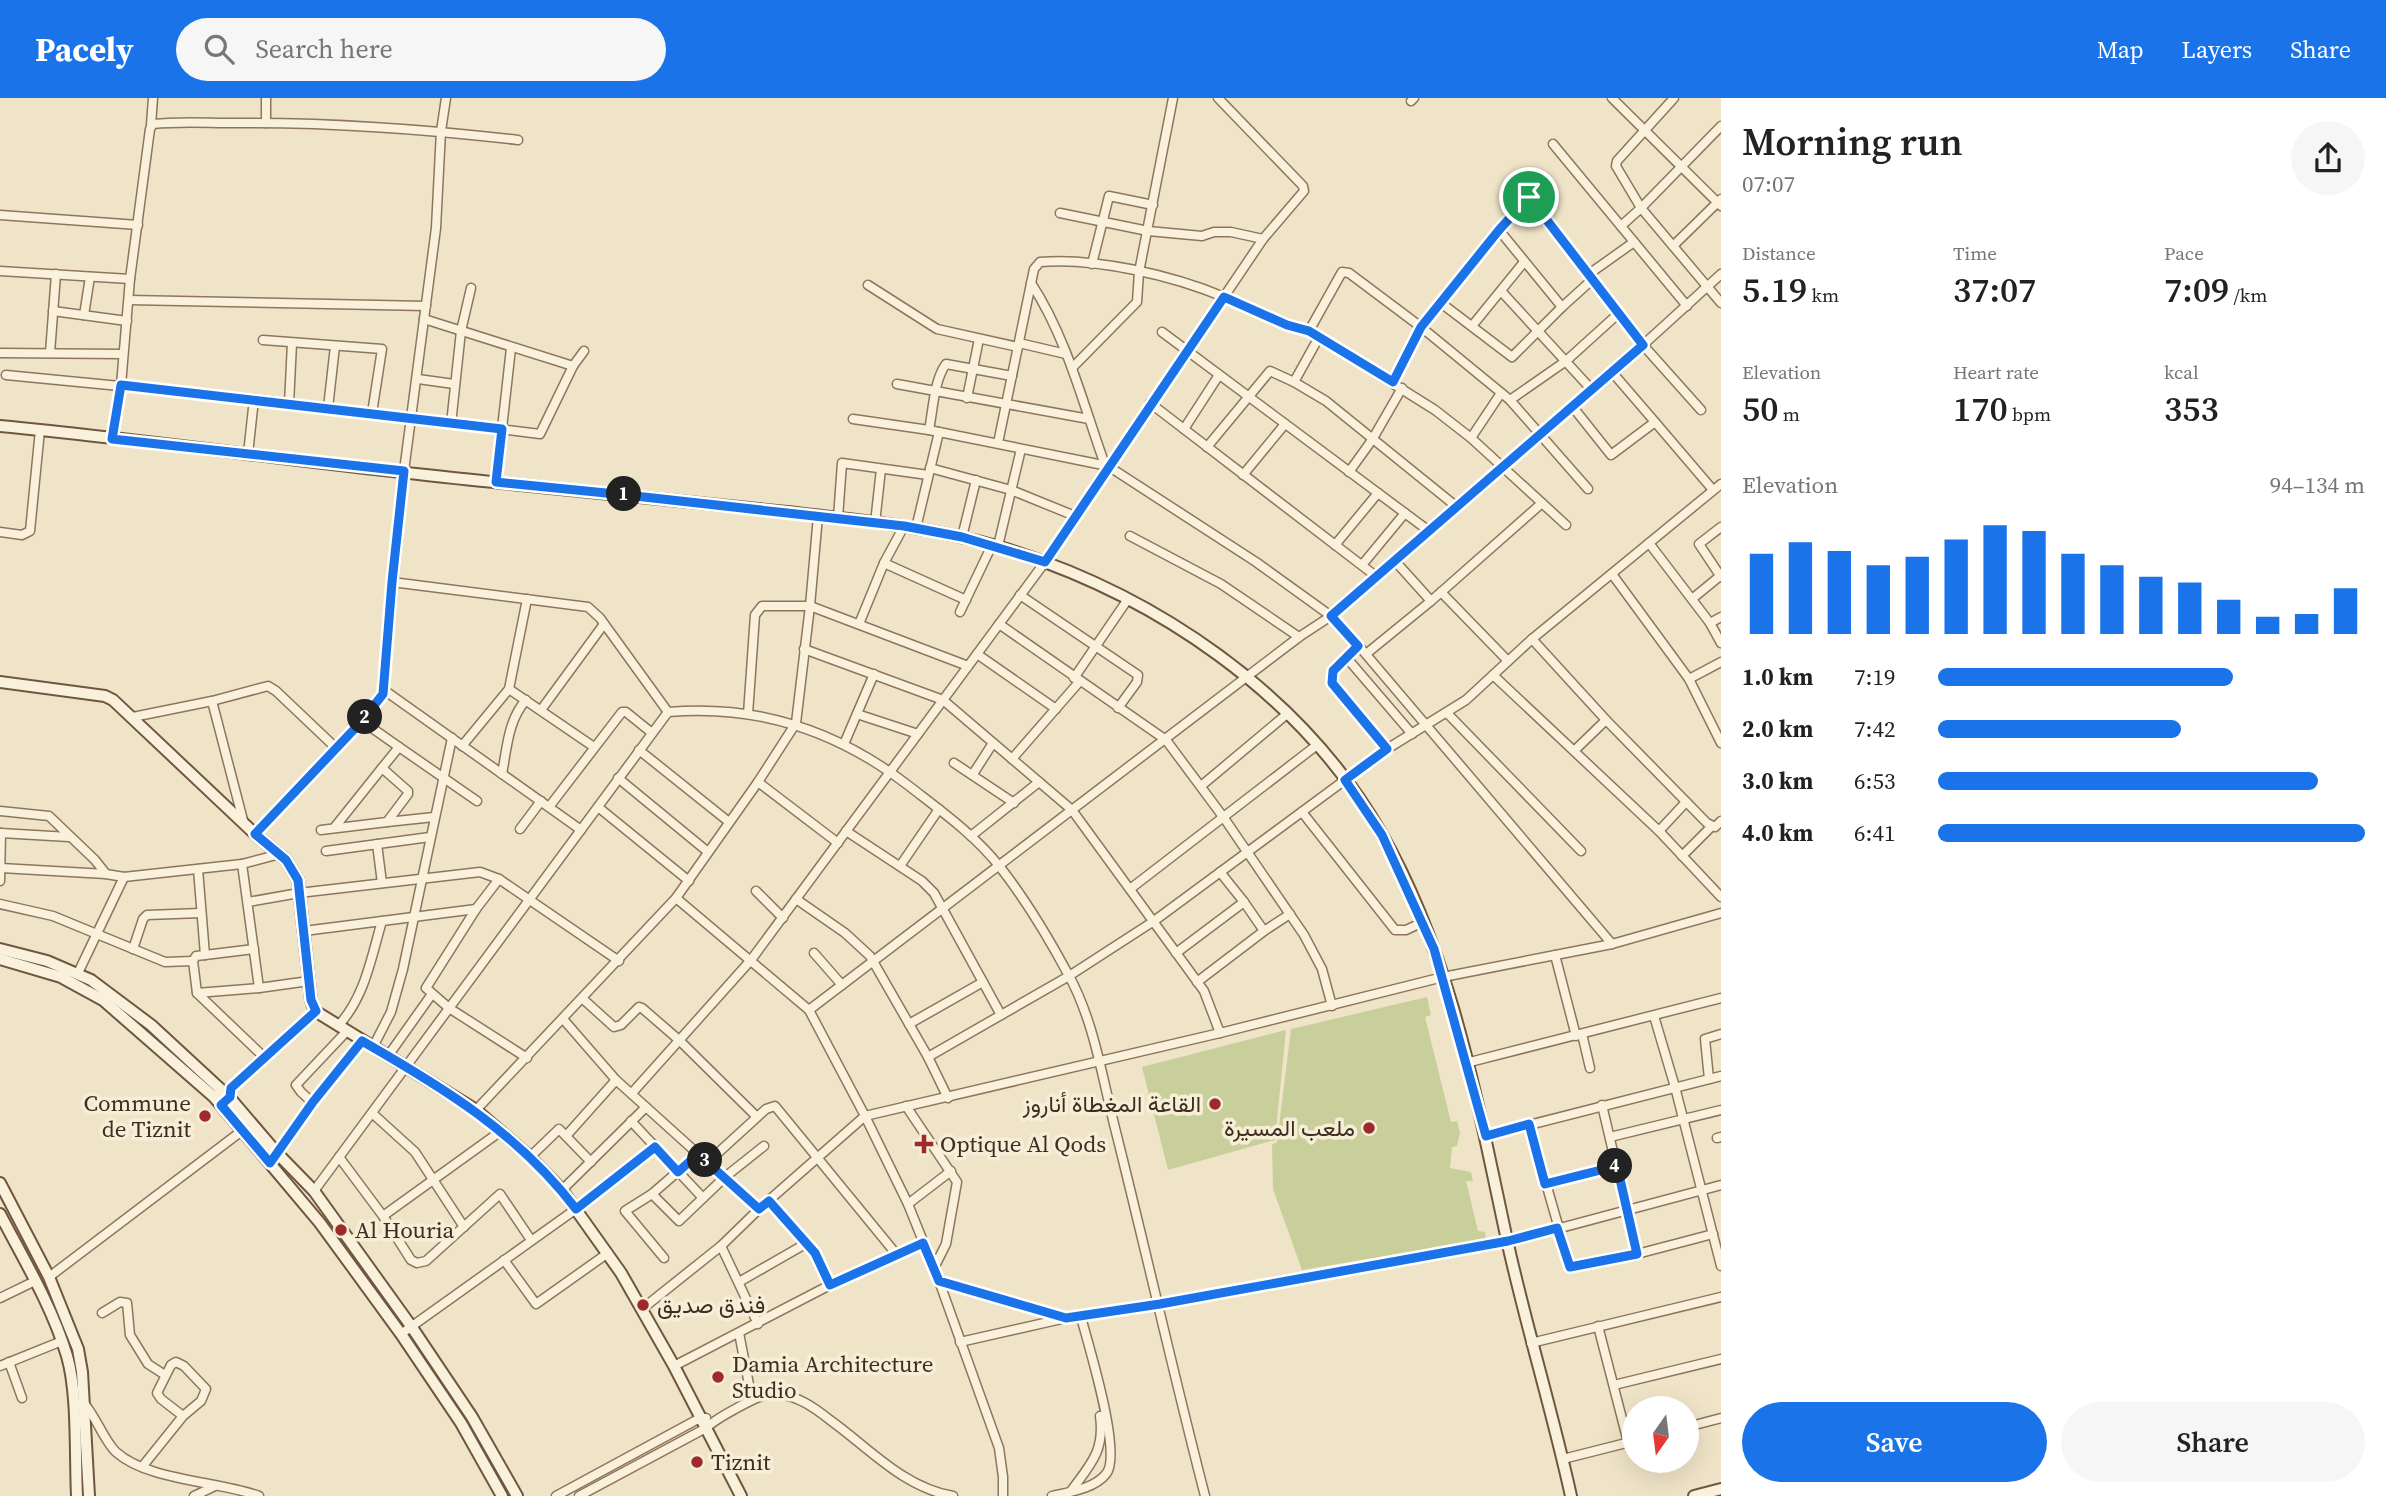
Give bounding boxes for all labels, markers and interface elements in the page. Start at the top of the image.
search box [176,18,666,81]
text: Pacely [35,27,134,72]
icon: search [200,30,238,68]
text: Search here [256,31,393,67]
text: Map [2097,33,2144,66]
text: Layers [2182,33,2252,66]
text: Share [2290,33,2351,66]
text: Morning run [1742,116,1963,168]
button: share [2291,121,2365,195]
pin [1499,167,1559,227]
text: 07:07 [1742,168,1795,200]
icon: arrive [1510,178,1548,216]
text: Distance [1742,240,1816,266]
text: Time [1953,240,1997,266]
text: Pace [2164,240,2204,266]
text: 5.19 [1742,266,1807,314]
text: 37:07 [1953,266,2036,314]
text: 7:09 [2164,266,2229,314]
text: km [1807,282,1839,308]
text: /km [2229,282,2267,308]
text: Elevation [1742,359,1821,385]
text: Heart rate [1953,359,2039,385]
text: kcal [2164,359,2199,385]
text: 50 [1742,385,1778,433]
text: 170 [1953,385,2008,433]
text: 353 [2164,385,2219,433]
text: m [1778,401,1800,427]
text: bpm [2008,401,2051,427]
text: Elevation [1742,469,1838,501]
text: 94–134 m [2270,469,2365,501]
pin: 1 [606,476,642,512]
text: 1 [618,480,629,506]
text: 1.0 km [1742,661,1813,693]
text: 7:19 [1854,661,1895,693]
pin: 2 [348,700,382,734]
text: 2 [359,703,370,729]
text: 2.0 km [1742,713,1813,745]
text: 7:42 [1854,713,1895,745]
text: 3.0 km [1742,765,1813,797]
text: 6:53 [1854,765,1895,797]
text: 4.0 km [1742,817,1813,849]
text: 6:41 [1854,817,1895,849]
place label: Commune de Tiznit [83,1087,192,1145]
place label: القاعة المغطاة أناروز [1022,1088,1201,1120]
marker: القاعة المغطاة أناروز [1207,1096,1223,1112]
marker: Commune de Tiznit [197,1108,213,1124]
place label: ملعب المسيرة [1224,1112,1355,1144]
marker: ملعب المسيرة [1361,1120,1377,1136]
place label: Optique Al Qods [940,1128,1106,1160]
marker: Optique Al Qods [914,1134,934,1154]
pin: 3 [688,1142,722,1178]
text: 3 [699,1146,710,1172]
pin: 4 [1598,1148,1632,1184]
text: 4 [1609,1152,1620,1178]
place label: Al Houria [355,1214,455,1246]
marker: Al Houria [333,1222,349,1238]
place label: فندق صديق [657,1289,765,1321]
marker: فندق صديق [635,1297,651,1313]
place label: Damia Architecture Studio [732,1348,934,1406]
marker: Damia Architecture Studio [710,1369,726,1385]
north arrow [1622,1396,1699,1474]
map controls [1622,1396,1699,1473]
button: Save [1742,1402,2047,1482]
button: Share [2061,1402,2365,1482]
place label: Tiznit [711,1446,771,1478]
marker: Tiznit [689,1454,705,1470]

